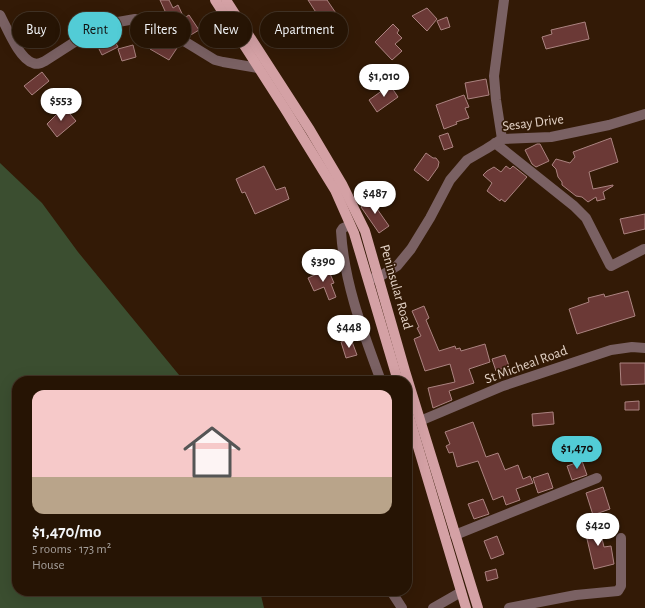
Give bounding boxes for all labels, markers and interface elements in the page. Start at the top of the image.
chip: Buy [12,12,60,48]
chip: Rent [68,12,122,48]
chip: Filters [130,12,191,48]
chip: New [199,12,252,48]
chip: Apartment [260,12,348,48]
pin: $1,010 [351,64,417,98]
text: $1,010 [368,70,400,83]
pin: $553 [37,88,85,122]
text: $553 [50,94,72,107]
street label: Sesay Drive [502,112,564,134]
pin: $487 [351,181,399,215]
text: $487 [363,187,387,200]
street label: Peninsular Road [377,243,415,331]
pin: $390 [299,249,347,283]
text: $390 [311,255,335,268]
pin: $448 [325,315,373,349]
text: $448 [336,321,362,334]
street label: St Micheal Road [483,344,569,386]
icon: home [176,416,248,488]
pin: $1,470 [544,436,610,470]
text: $1,470 [561,442,593,455]
pin: $420 [574,513,622,547]
text: $420 [585,519,611,532]
text: $1,470/mo [32,523,101,540]
text: 5 rooms · 173 m² [32,543,111,556]
text: House [32,559,64,572]

